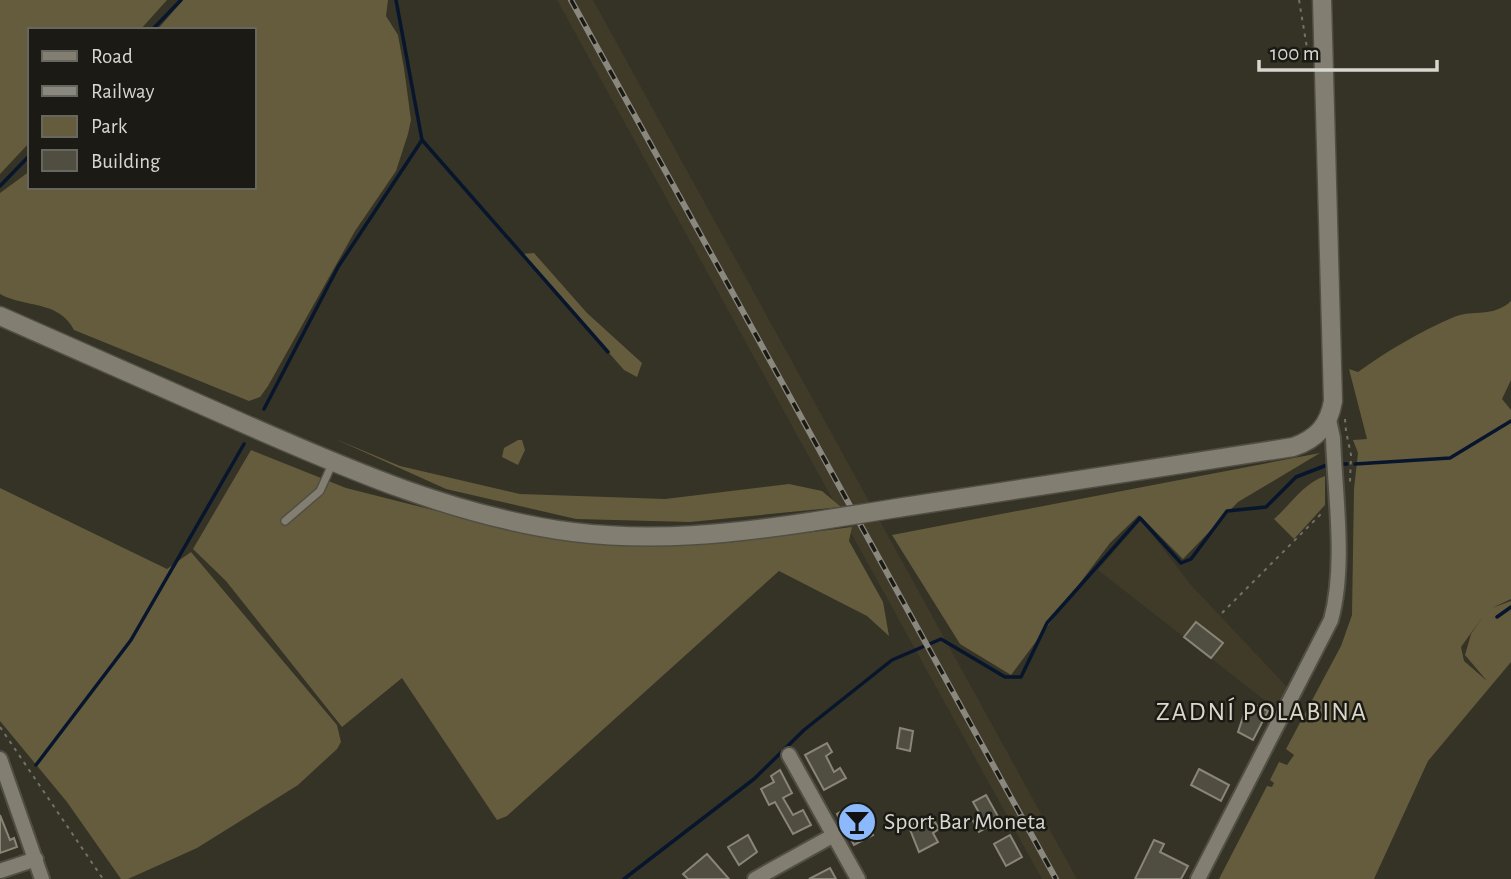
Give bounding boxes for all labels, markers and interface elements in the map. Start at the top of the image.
legend [28,28,256,189]
scale bar [1259,28,1438,72]
text: 100 m [1270,43,1320,64]
text: Road [91,46,133,67]
text: Railway [91,81,154,102]
text: Park [91,116,128,137]
text: Building [91,151,161,172]
district label: ZADNÍ POLABINA [1156,697,1368,725]
bar icon: Sport Bar Moneta [836,801,878,843]
place label: Sport Bar Moneta [884,810,1046,834]

